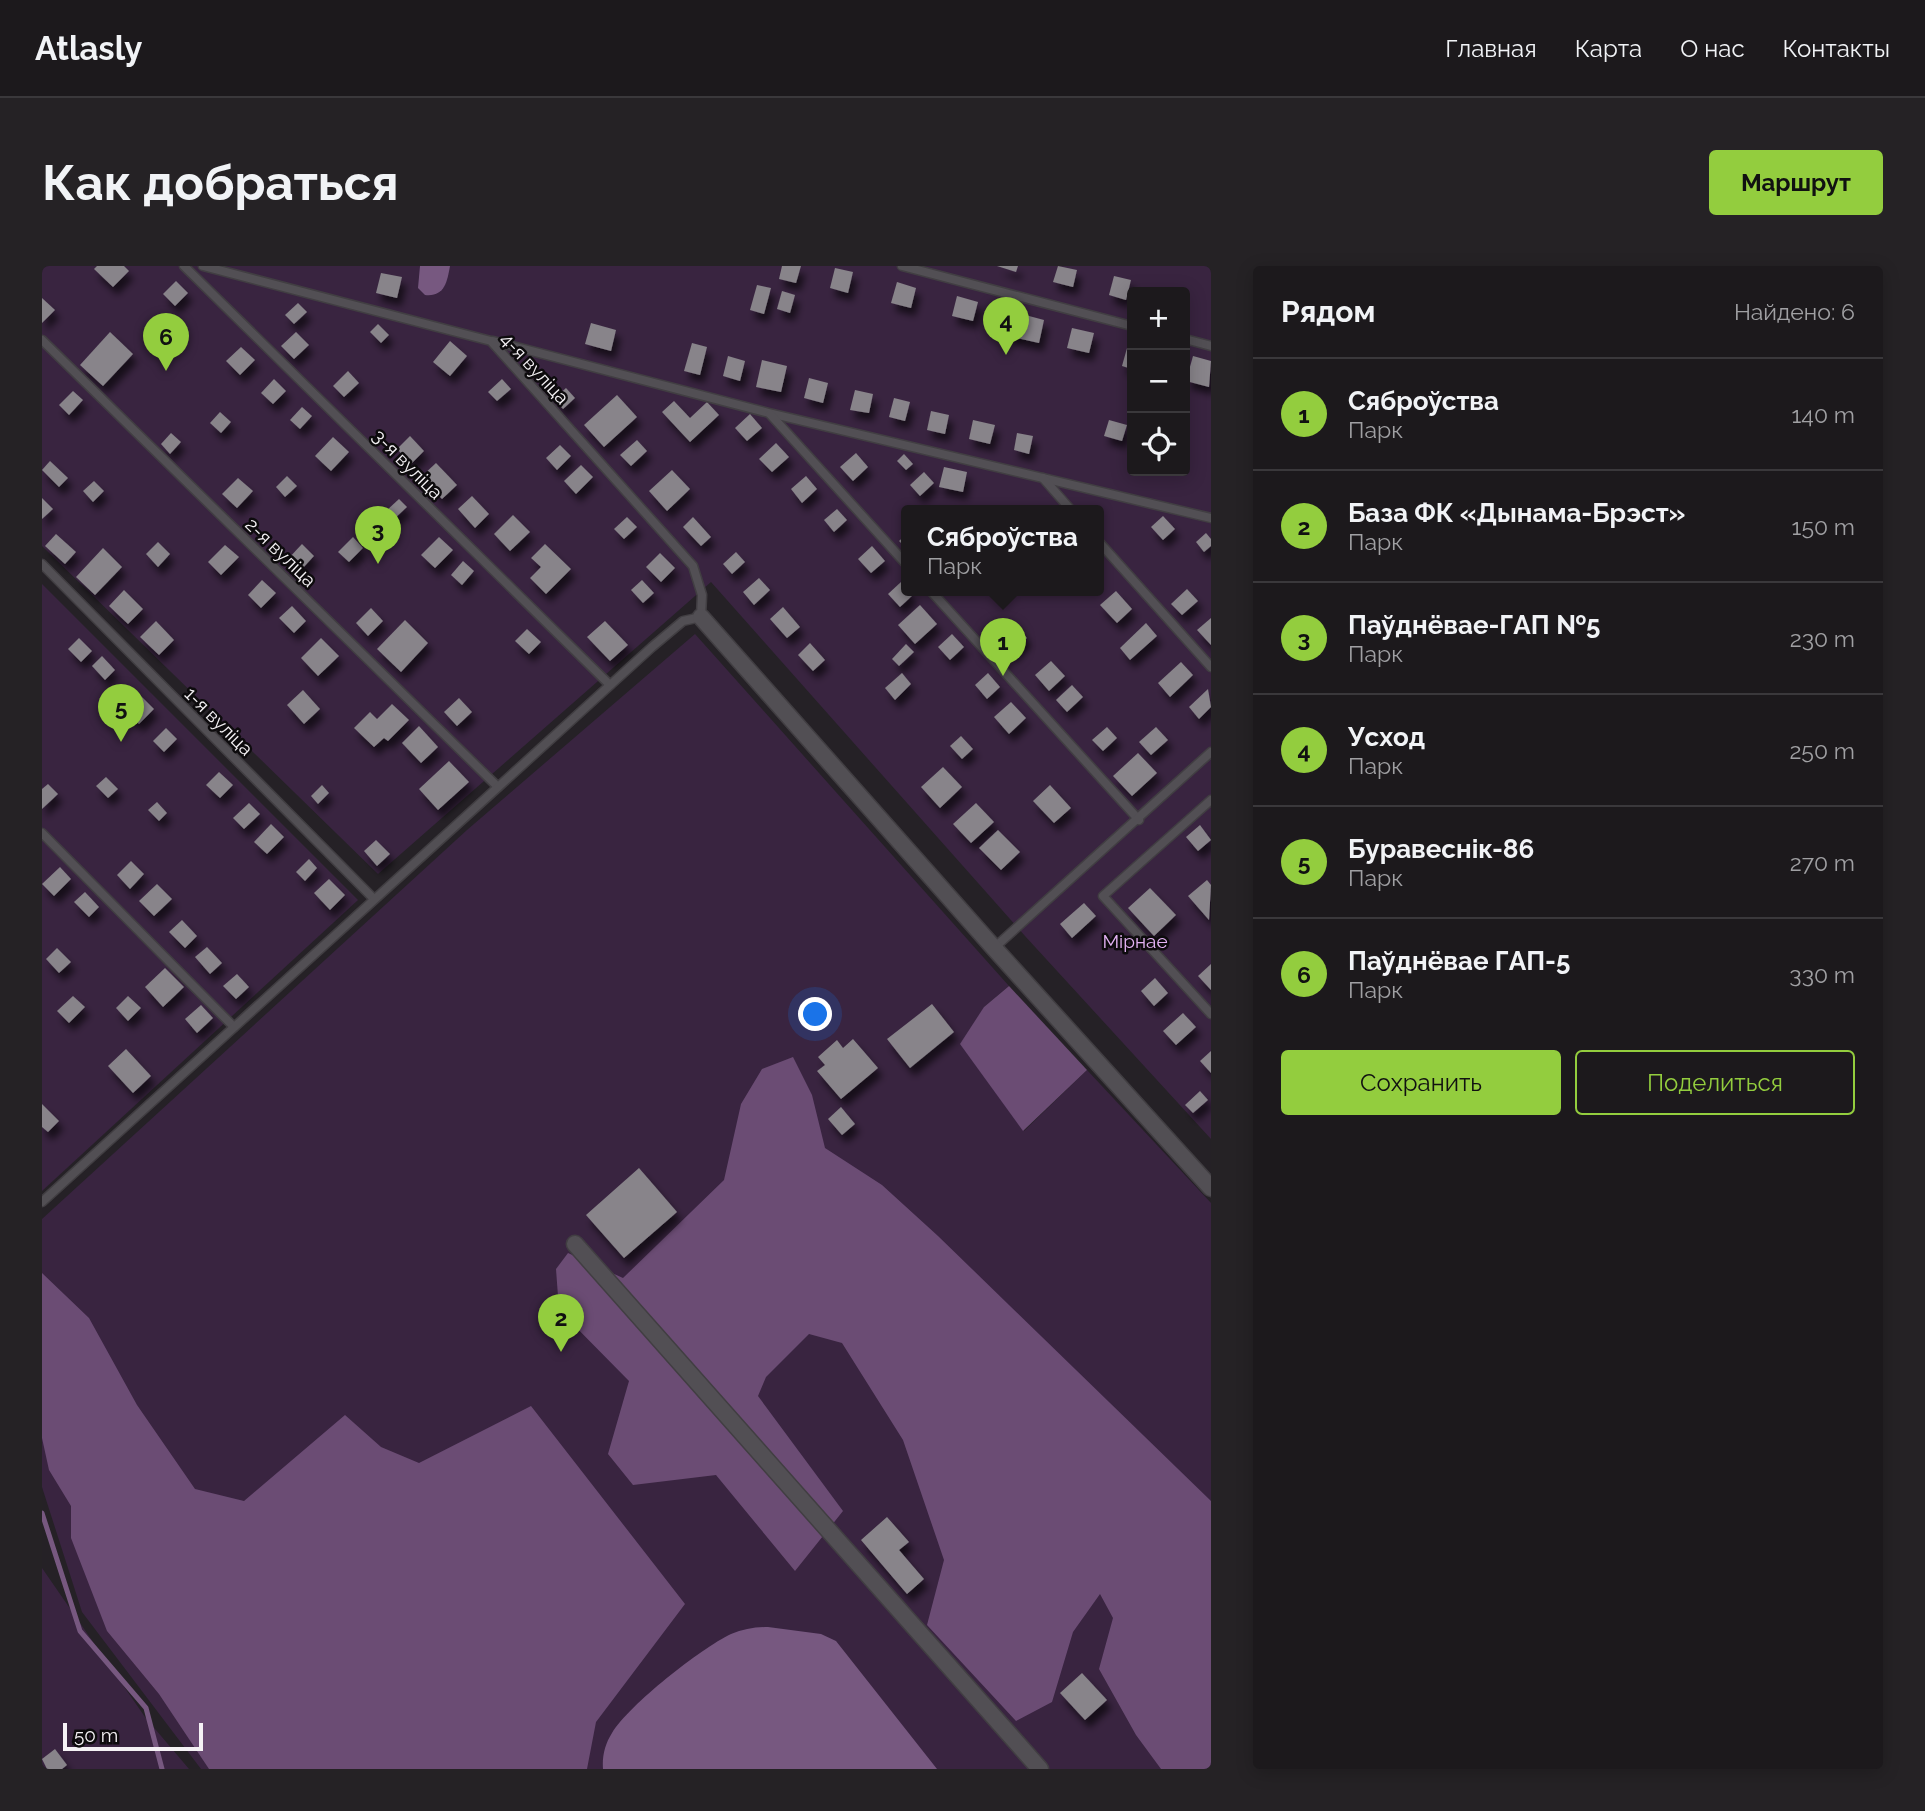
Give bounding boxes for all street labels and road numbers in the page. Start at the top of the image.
street label: 4-я вуліца [496,328,574,408]
street label: 3-я вуліца [369,425,447,503]
street label: 2-я вуліца [241,513,321,591]
street label: 1-я вуліца [180,682,258,760]

